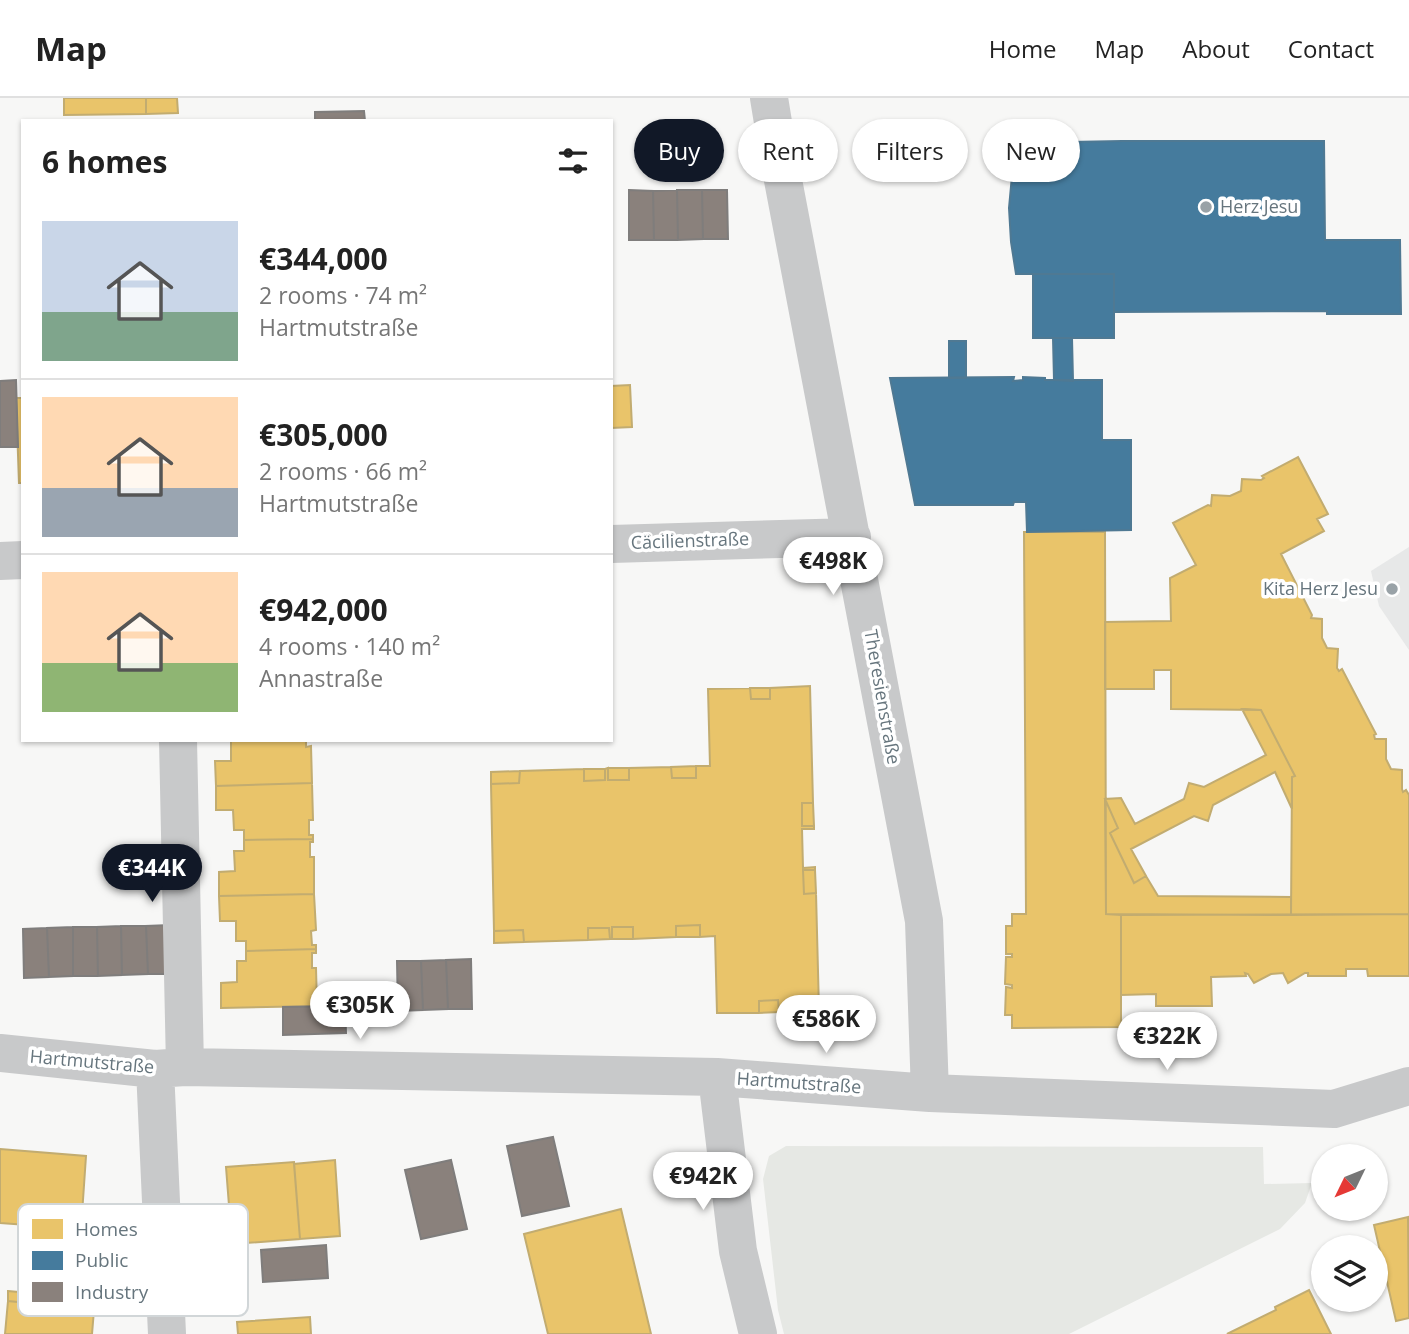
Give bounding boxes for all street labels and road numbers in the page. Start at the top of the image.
street label: Cäcilienstraße [630,526,750,554]
street label: Theresienstraße [859,628,907,766]
street label: Hartmutstraße [29,1044,155,1078]
street label: Hartmutstraße [736,1066,862,1098]

